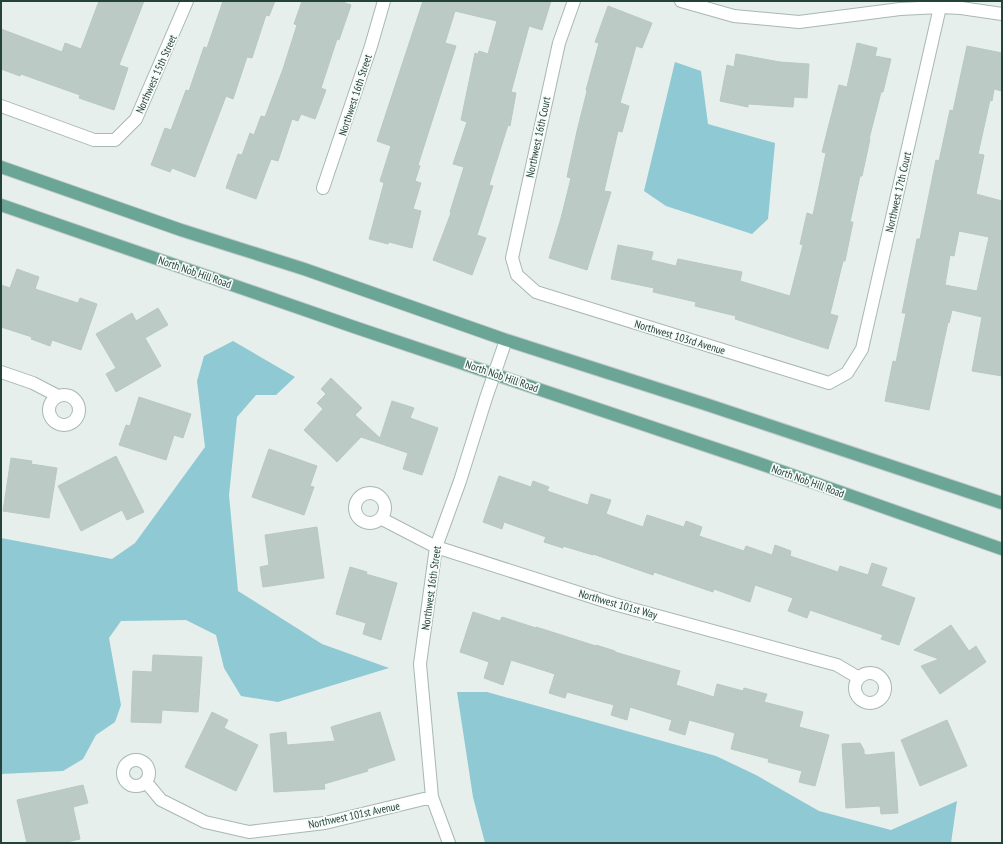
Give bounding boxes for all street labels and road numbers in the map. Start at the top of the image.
street label: Northwest 15th Street [132,32,180,116]
street label: Northwest 16th Street [335,53,375,137]
street label: Northwest 16th Court [523,95,553,179]
street label: Northwest 17th Court [882,150,914,234]
street label: North Nob Hill Road [157,253,234,291]
street label: Northwest 103rd Avenue [633,317,728,358]
street label: North Nob Hill Road [464,357,541,395]
street label: North Nob Hill Road [770,461,847,501]
street label: Northwest 16th Street [418,545,444,631]
street label: Northwest 101st Way [577,586,660,622]
street label: Northwest 101st Avenue [307,798,402,832]

